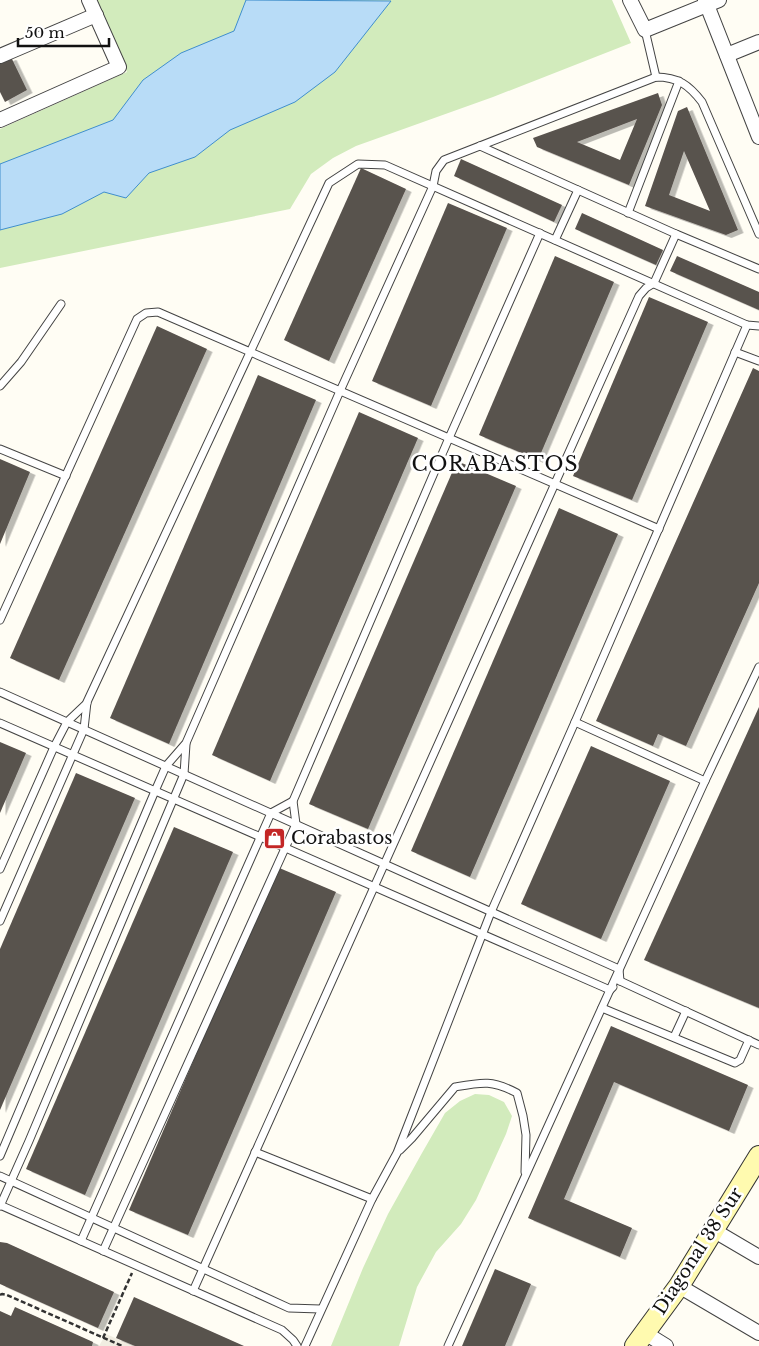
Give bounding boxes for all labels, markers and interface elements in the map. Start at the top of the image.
scale bar [18,15,109,47]
text: 50 m [25,23,65,42]
district label: CORABASTOS [412,452,578,476]
shop icon: Corabastos [263,826,287,850]
place label: Corabastos [291,827,392,849]
street label: Diagonal 38 Sur [649,1183,748,1319]

